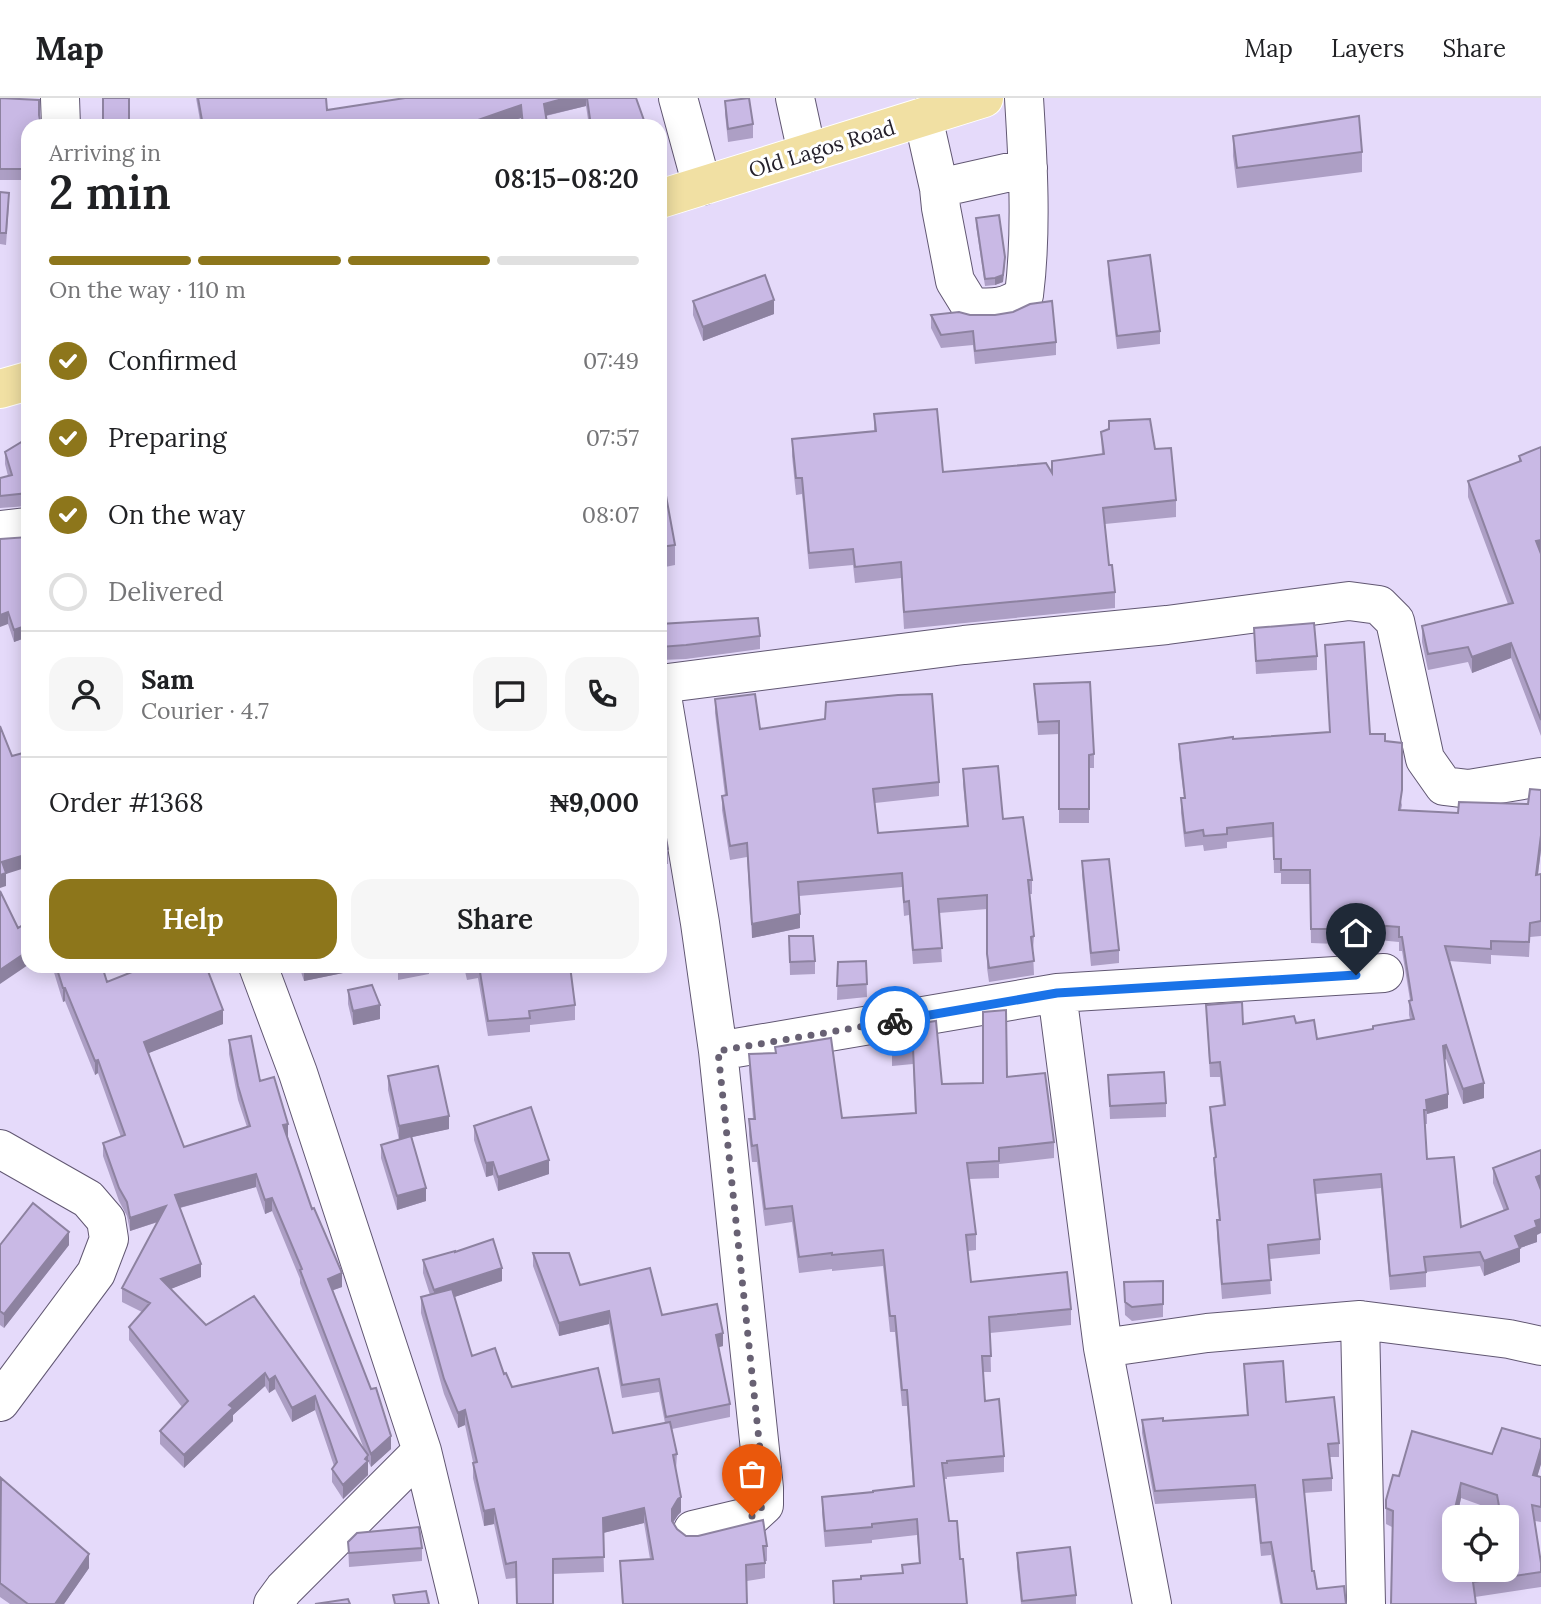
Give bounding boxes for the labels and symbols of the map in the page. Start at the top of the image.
street label: Old Lagos Road [745,113,898,184]
pin [1326,903,1386,975]
courier [860,986,930,1056]
pin [722,1444,782,1516]

